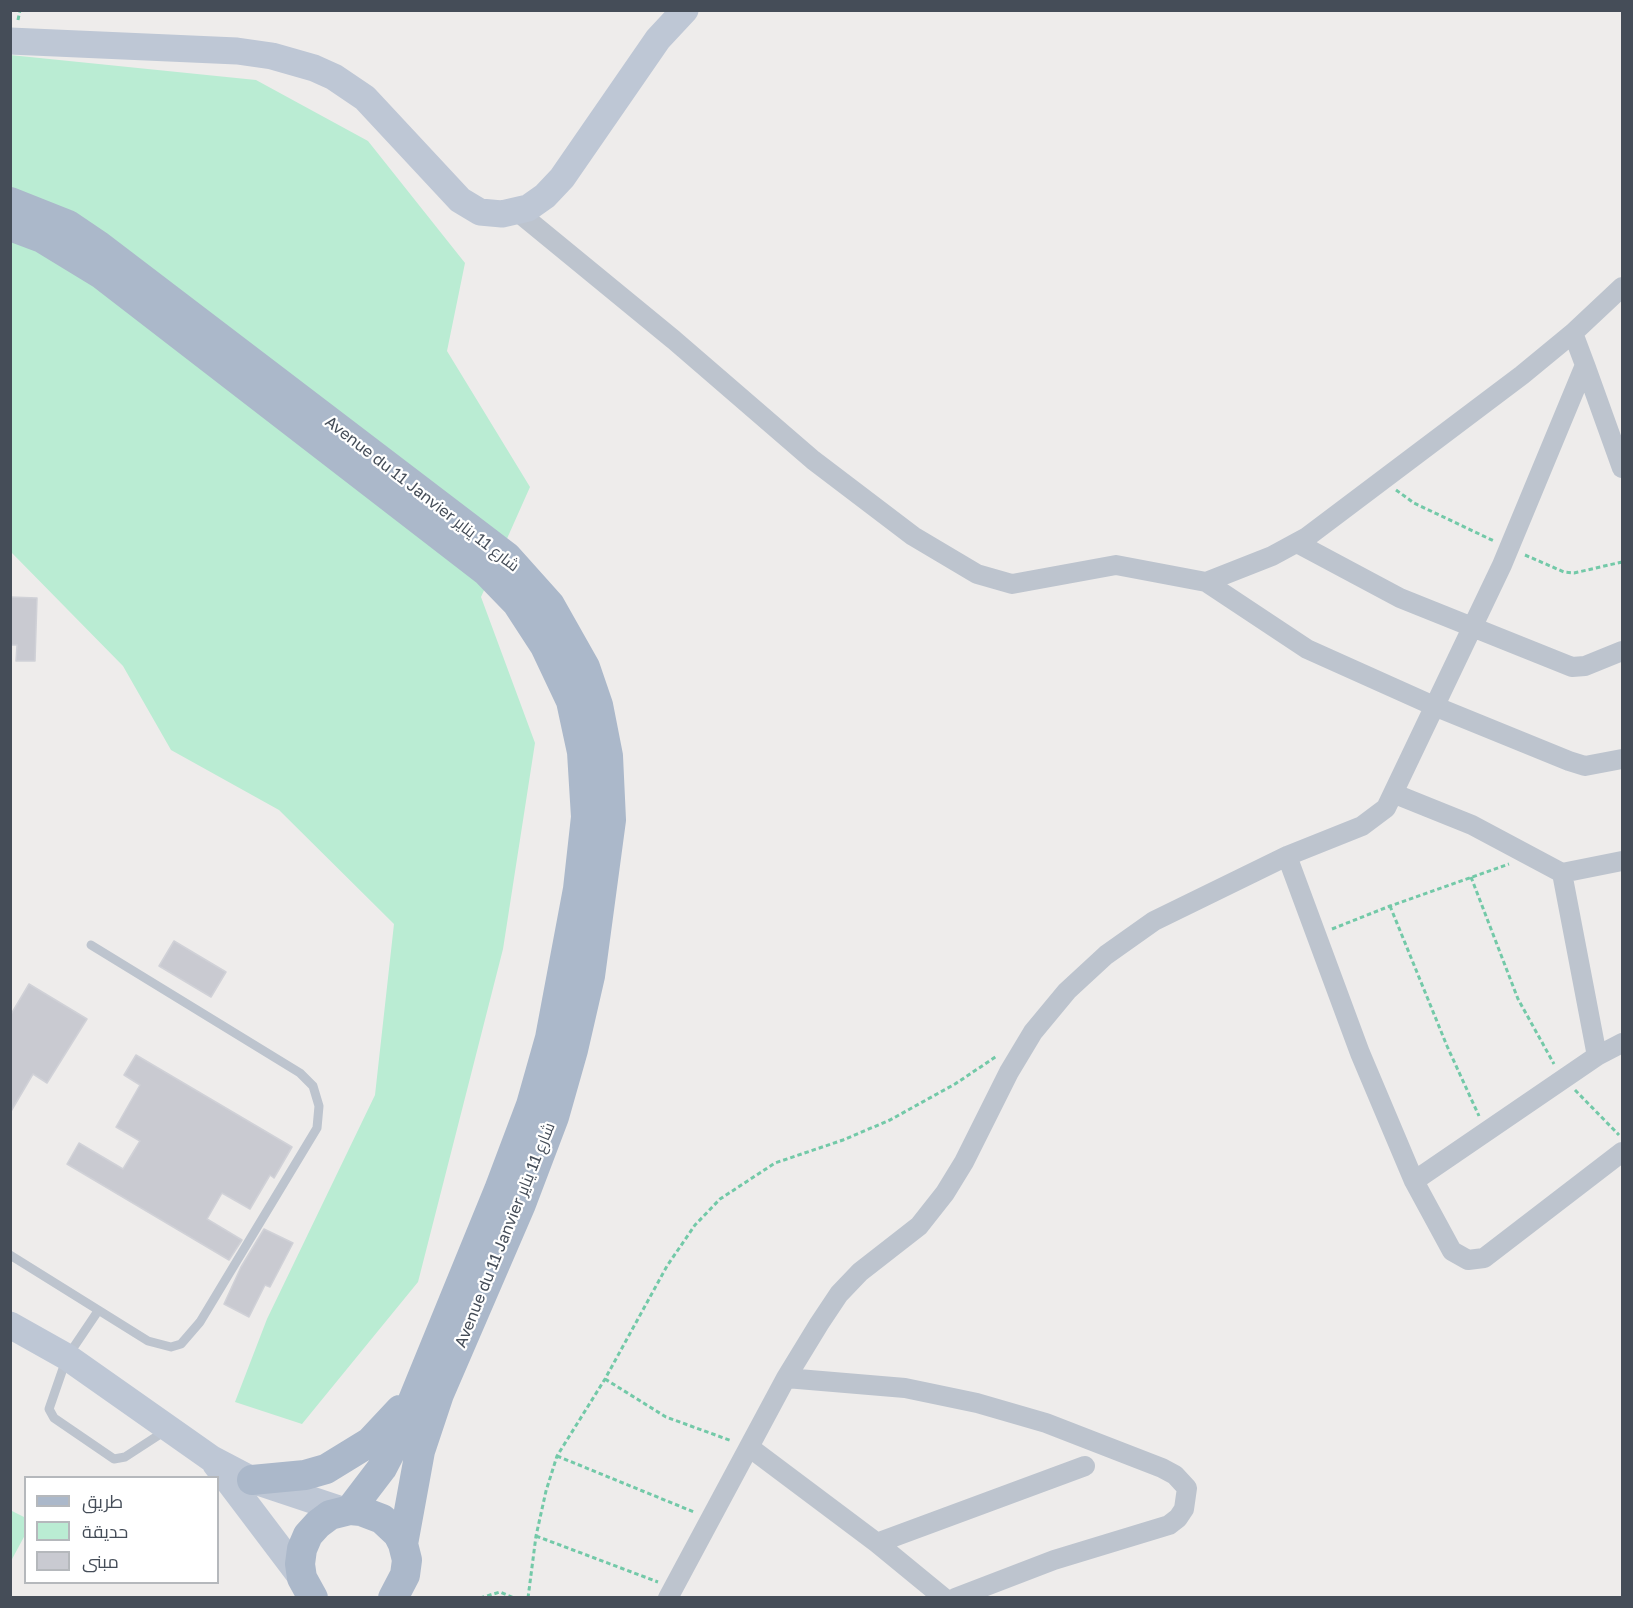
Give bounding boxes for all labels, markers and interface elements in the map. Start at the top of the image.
street label: Avenue du 11 Janvier شارع 11 يناير [321,412,523,576]
street label: Avenue du 11 Janvier شارع 11 يناير [451,1120,559,1350]
legend [24,1476,219,1584]
text: طريق [82,1490,123,1512]
text: حديقة [82,1520,128,1542]
text: مبنى [82,1550,119,1572]

